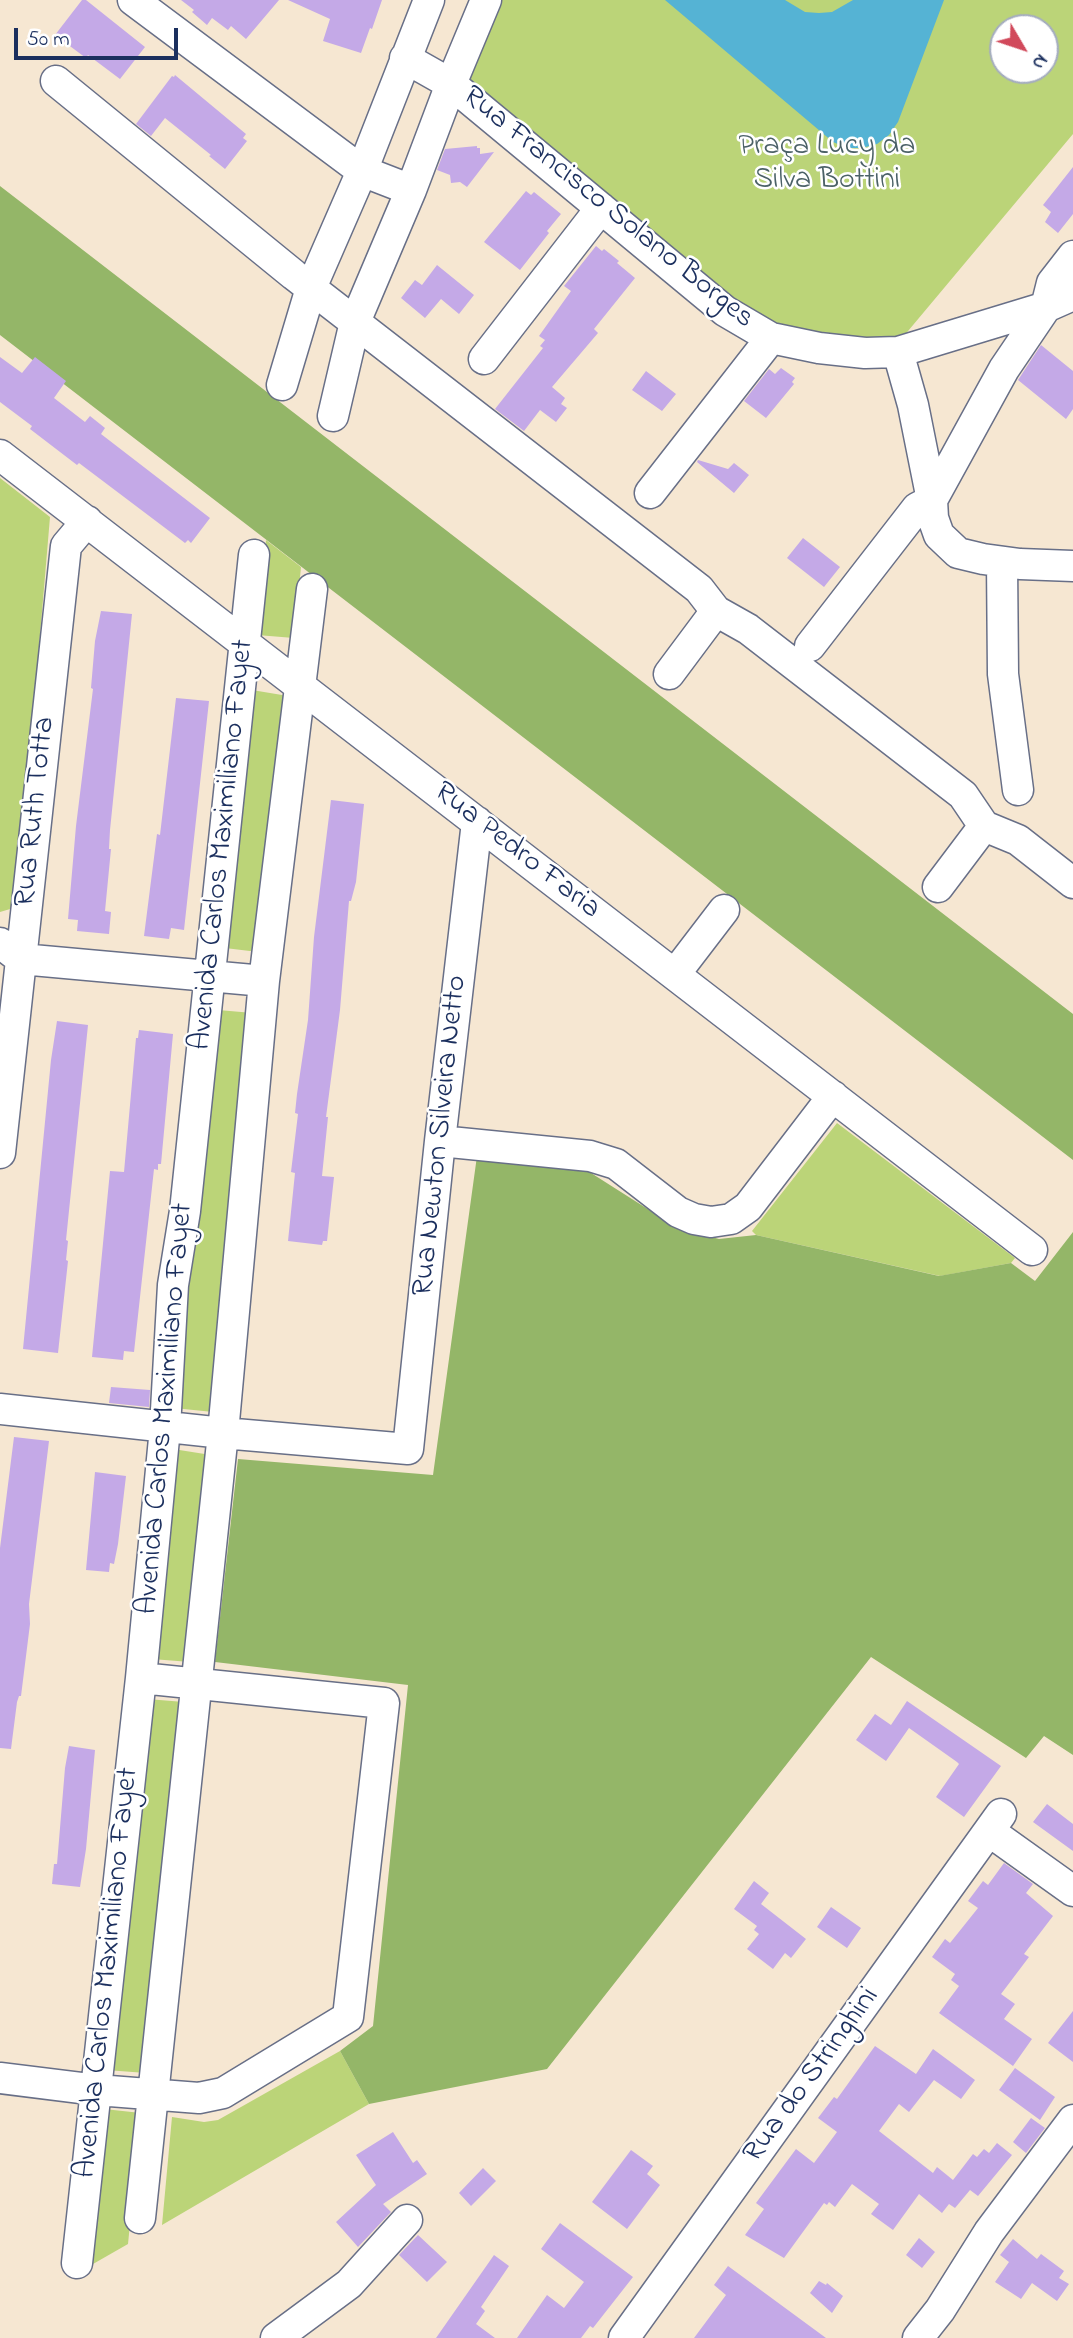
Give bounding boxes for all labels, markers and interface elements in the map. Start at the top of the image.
scale bar [18,14,182,58]
north arrow [989,14,1059,84]
text: 50 m [27,25,70,55]
text: N [1025,48,1054,75]
street label: Rua Francisco Solano Borges [454,80,760,338]
park label: Praça Lucy da Silva Bottini [739,130,915,200]
street label: Avenida Carlos Maximiliano Fayet [185,638,263,1052]
street label: Rua Ruth Totta [9,715,65,909]
street label: Rua Pedro Faria [425,776,607,928]
street label: Rua Newton Silveira Netto [407,974,477,1298]
street label: Avenida Carlos Maximiliano Fayet [131,1202,203,1616]
street label: Avenida Carlos Maximiliano Fayet [70,1766,148,2180]
street label: Rua do Stringhini [737,1981,889,2171]

